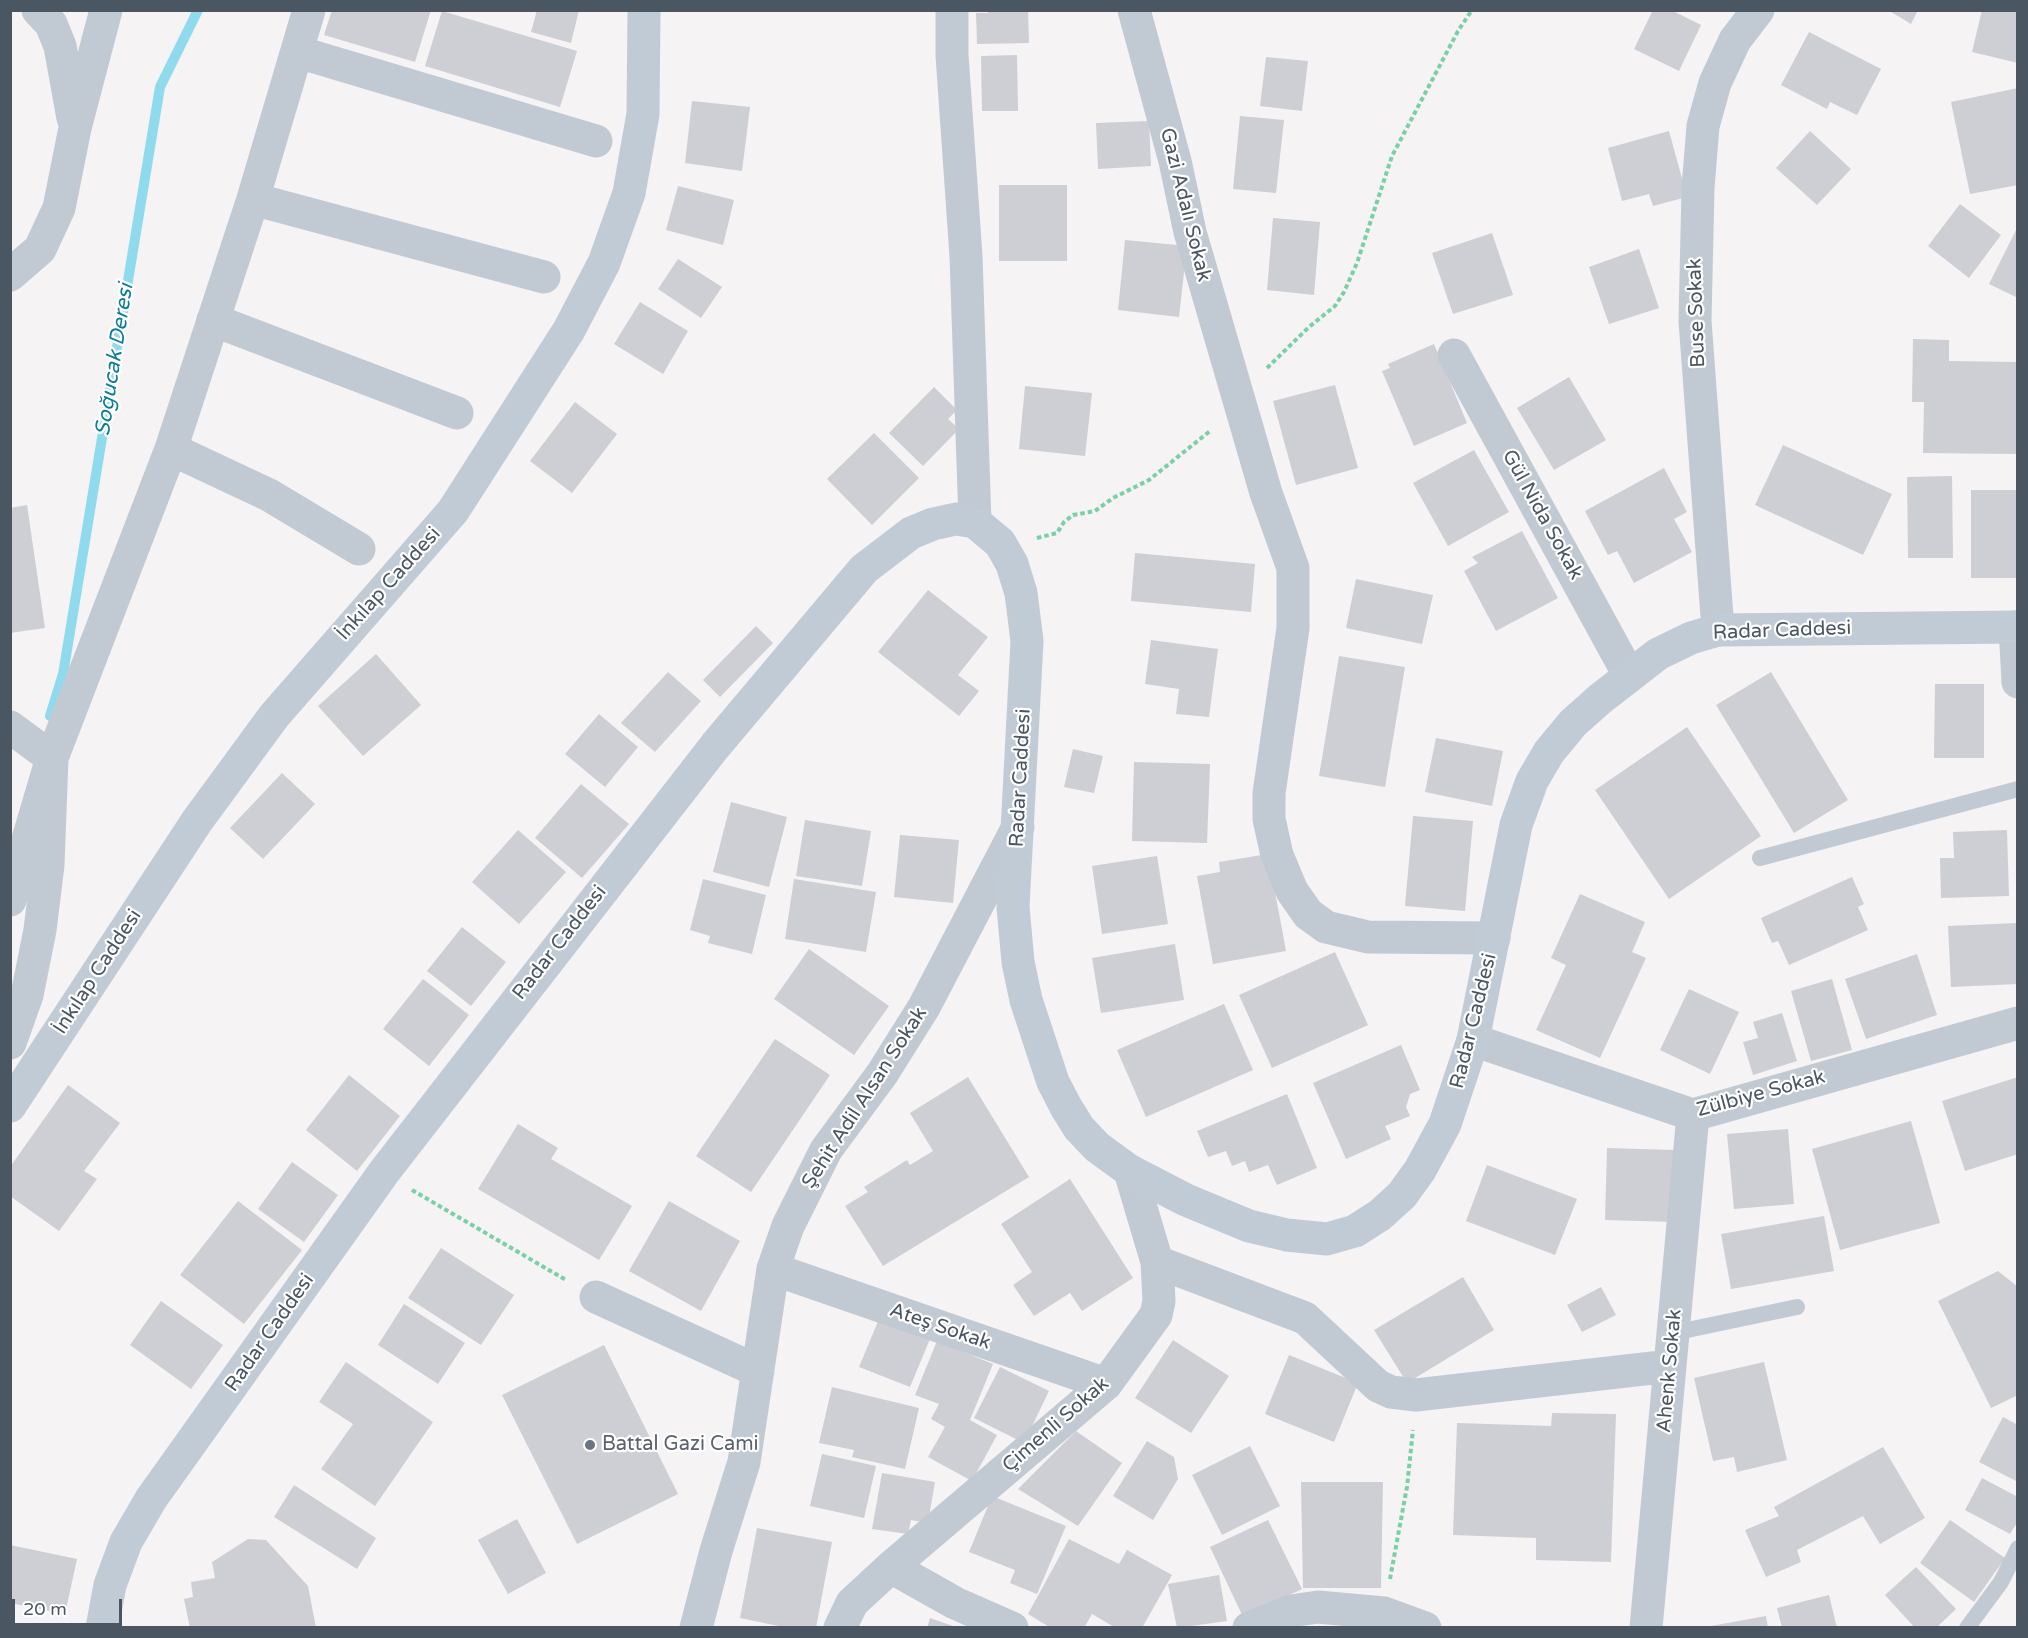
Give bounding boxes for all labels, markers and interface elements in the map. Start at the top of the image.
street label: Gazi Adalı Sokak [1154,126,1216,284]
street label: Buse Sokak [1683,258,1711,368]
water label: Soğucak Deresi [91,282,139,438]
street label: Gül Nida Sokak [1496,446,1588,584]
street label: İnkılap Caddesi [332,523,446,645]
street label: Radar Caddesi [1712,617,1852,645]
street label: Radar Caddesi [1005,708,1037,848]
street label: Radar Caddesi [508,881,612,1005]
street label: İnkılap Caddesi [49,905,147,1039]
street label: Radar Caddesi [1446,951,1502,1091]
street label: Şehit Adil Alsan Sokak [797,1003,933,1193]
street label: Zülbiye Sokak [1694,1065,1828,1123]
street label: Radar Caddesi [220,1269,320,1397]
street label: Ateş Sokak [886,1298,994,1356]
street label: Ahenk Sokak [1653,1308,1687,1434]
street label: Çimenli Sokak [998,1372,1114,1478]
place label: Battal Gazi Cami [602,1433,759,1457]
marker: Battal Gazi Cami [583,1438,597,1452]
scale bar [15,1587,124,1625]
text: 20 m [23,1598,67,1620]

